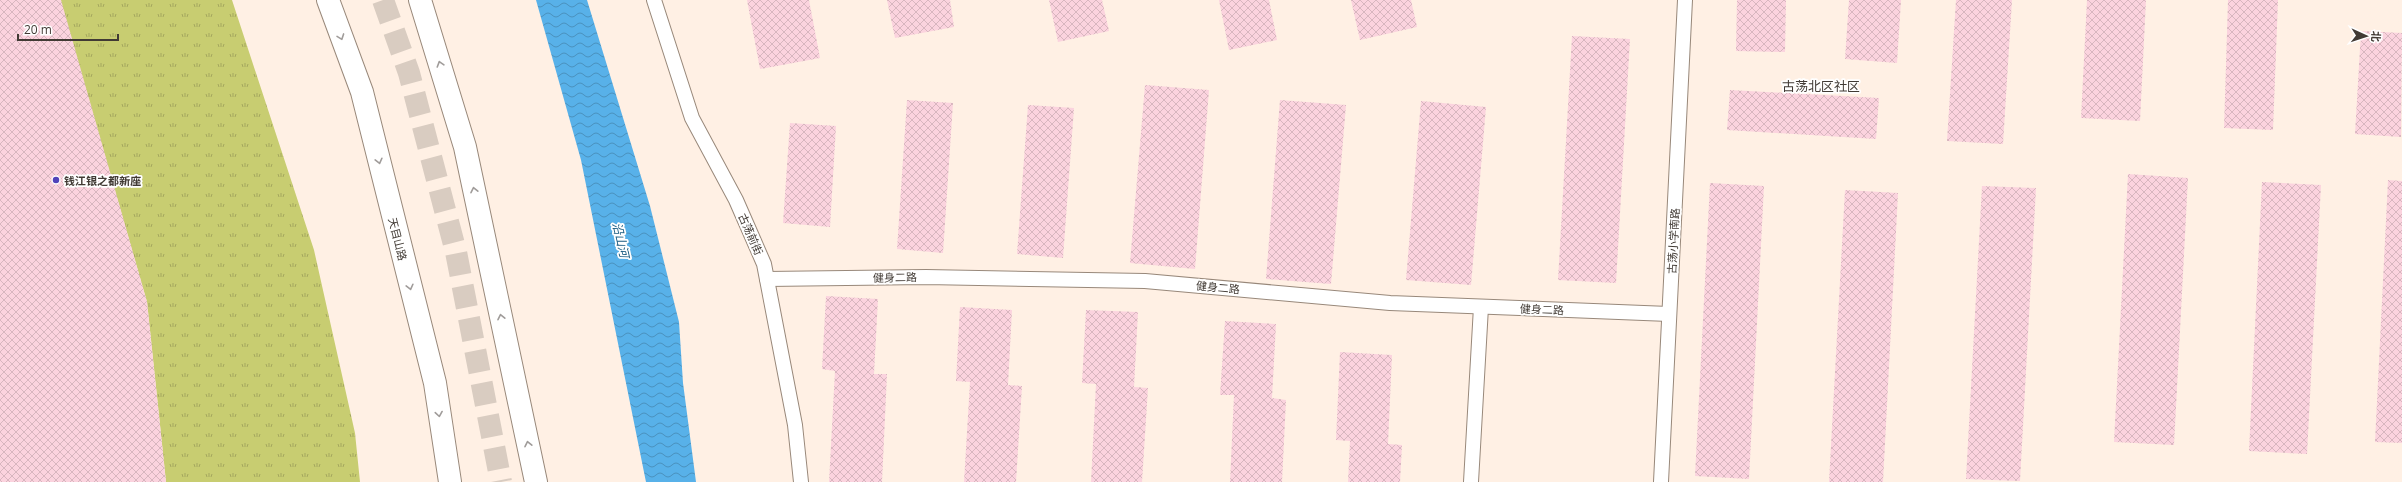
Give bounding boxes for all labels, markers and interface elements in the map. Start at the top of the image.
scale bar [18,16,118,42]
north arrow [2346,16,2386,56]
text: 20 m [24,21,52,38]
text: 北 [2369,31,2384,42]
one-way arrow [337,33,345,40]
one-way arrow [436,61,445,68]
district label: 古荡北区社区 [1782,77,1860,95]
one-way arrow [374,157,383,164]
place label: 钱江银之都新座 [64,173,141,188]
marker: 钱江银之都新座 [51,175,61,185]
one-way arrow [470,186,478,193]
street label: 古荡小学南路 [1664,208,1682,274]
street label: 古荡前街 [735,211,767,257]
street label: 天目山路 [385,216,411,262]
water label: 沿山河 [609,221,634,261]
street label: 健身二路 [873,269,917,285]
street label: 健身二路 [1195,278,1241,296]
one-way arrow [406,284,414,290]
street label: 健身二路 [1520,301,1564,317]
one-way arrow [497,314,506,320]
one-way arrow [435,411,443,417]
one-way arrow [525,441,533,447]

